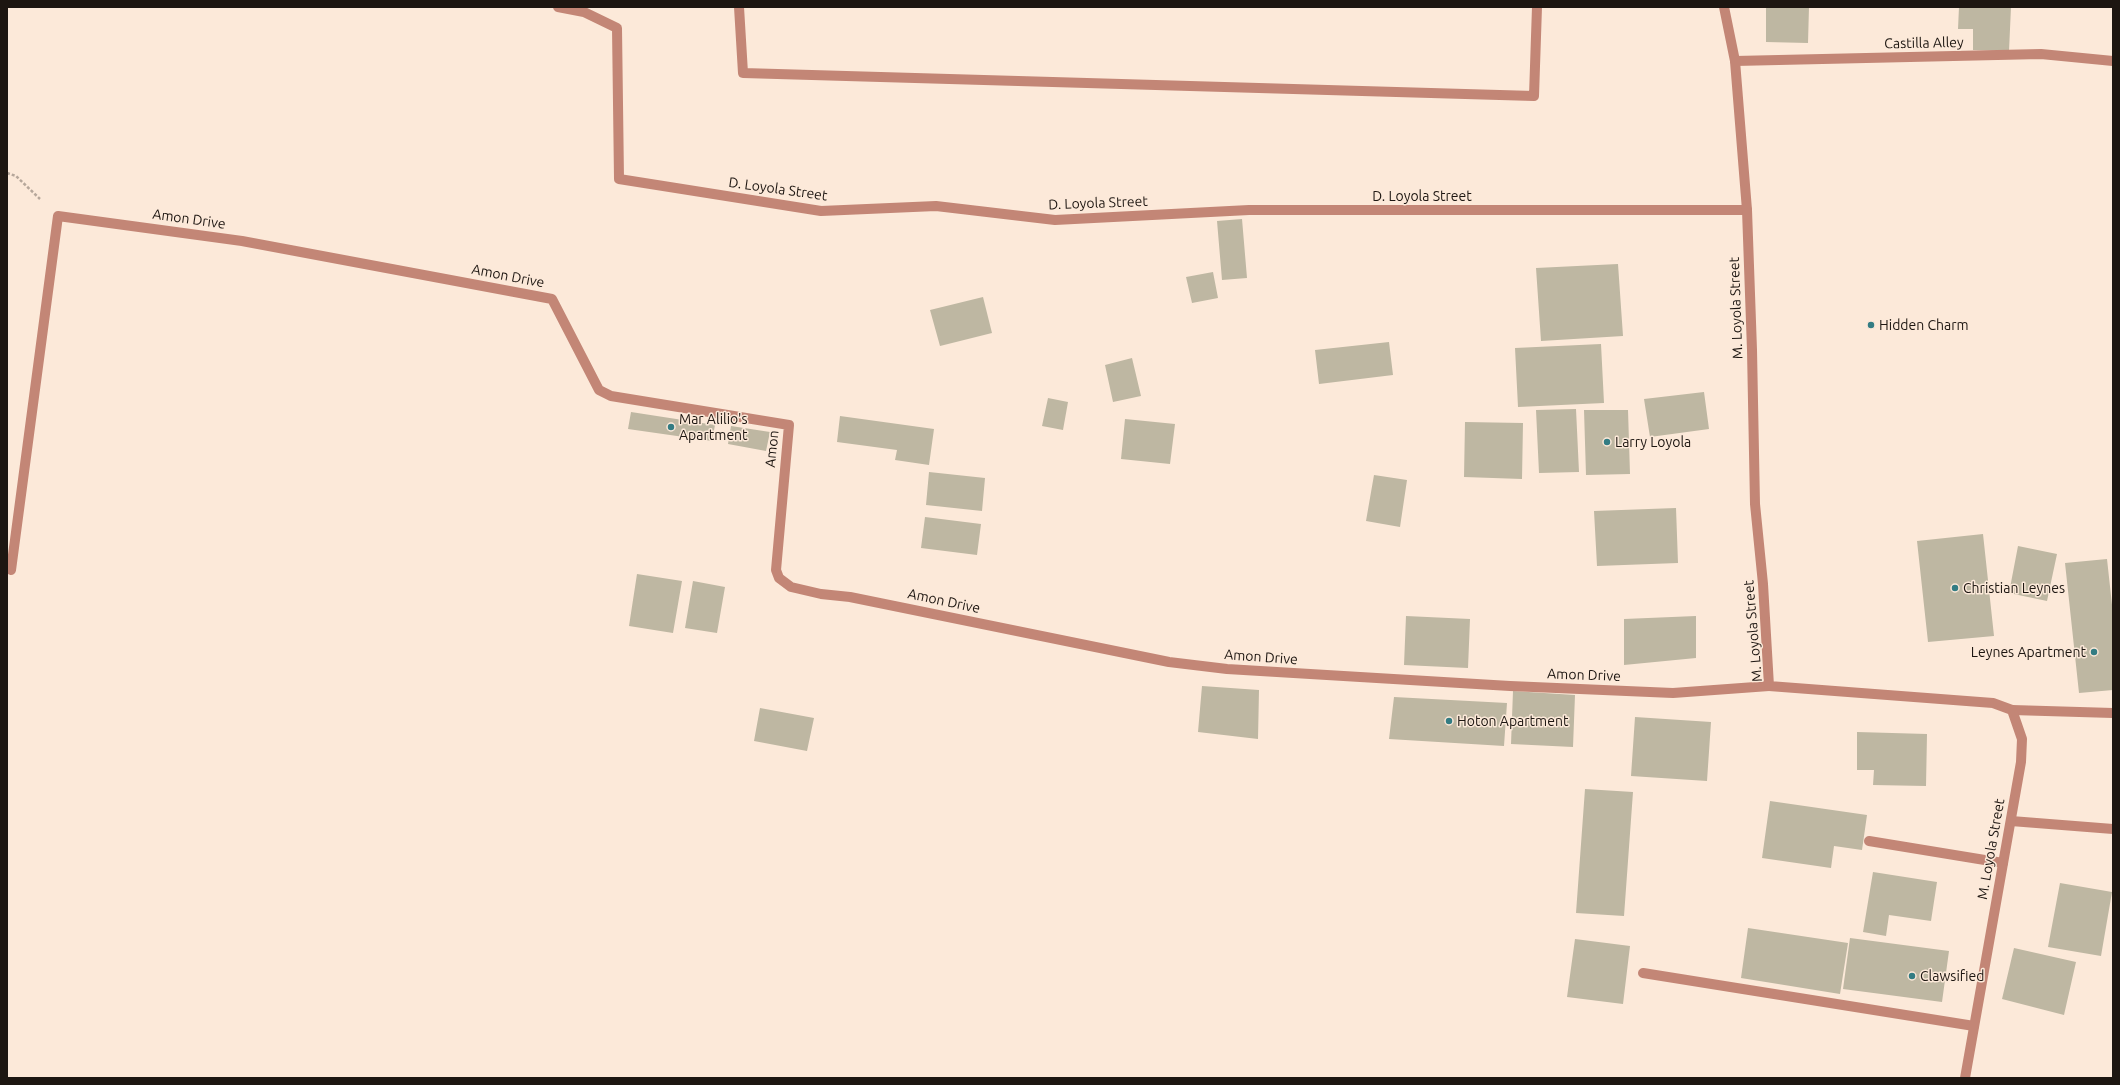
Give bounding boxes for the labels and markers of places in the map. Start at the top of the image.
place label: Hidden Charm [1879,317,1969,333]
marker: Hidden Charm [1866,320,1876,330]
place label: Mar Alilio's Apartment [679,411,748,444]
marker: Mar Alilio's Apartment [666,422,676,432]
place label: Larry Loyola [1615,434,1691,450]
marker: Larry Loyola [1602,437,1612,447]
place label: Christian Leynes [1963,580,2065,596]
marker: Christian Leynes [1950,583,1960,593]
place label: Leynes Apartment [1971,644,2086,660]
marker: Leynes Apartment [2089,647,2099,657]
place label: Hoton Apartment [1457,713,1568,729]
marker: Hoton Apartment [1444,716,1454,726]
place label: Clawsified [1920,968,1984,984]
marker: Clawsified [1907,971,1917,981]

